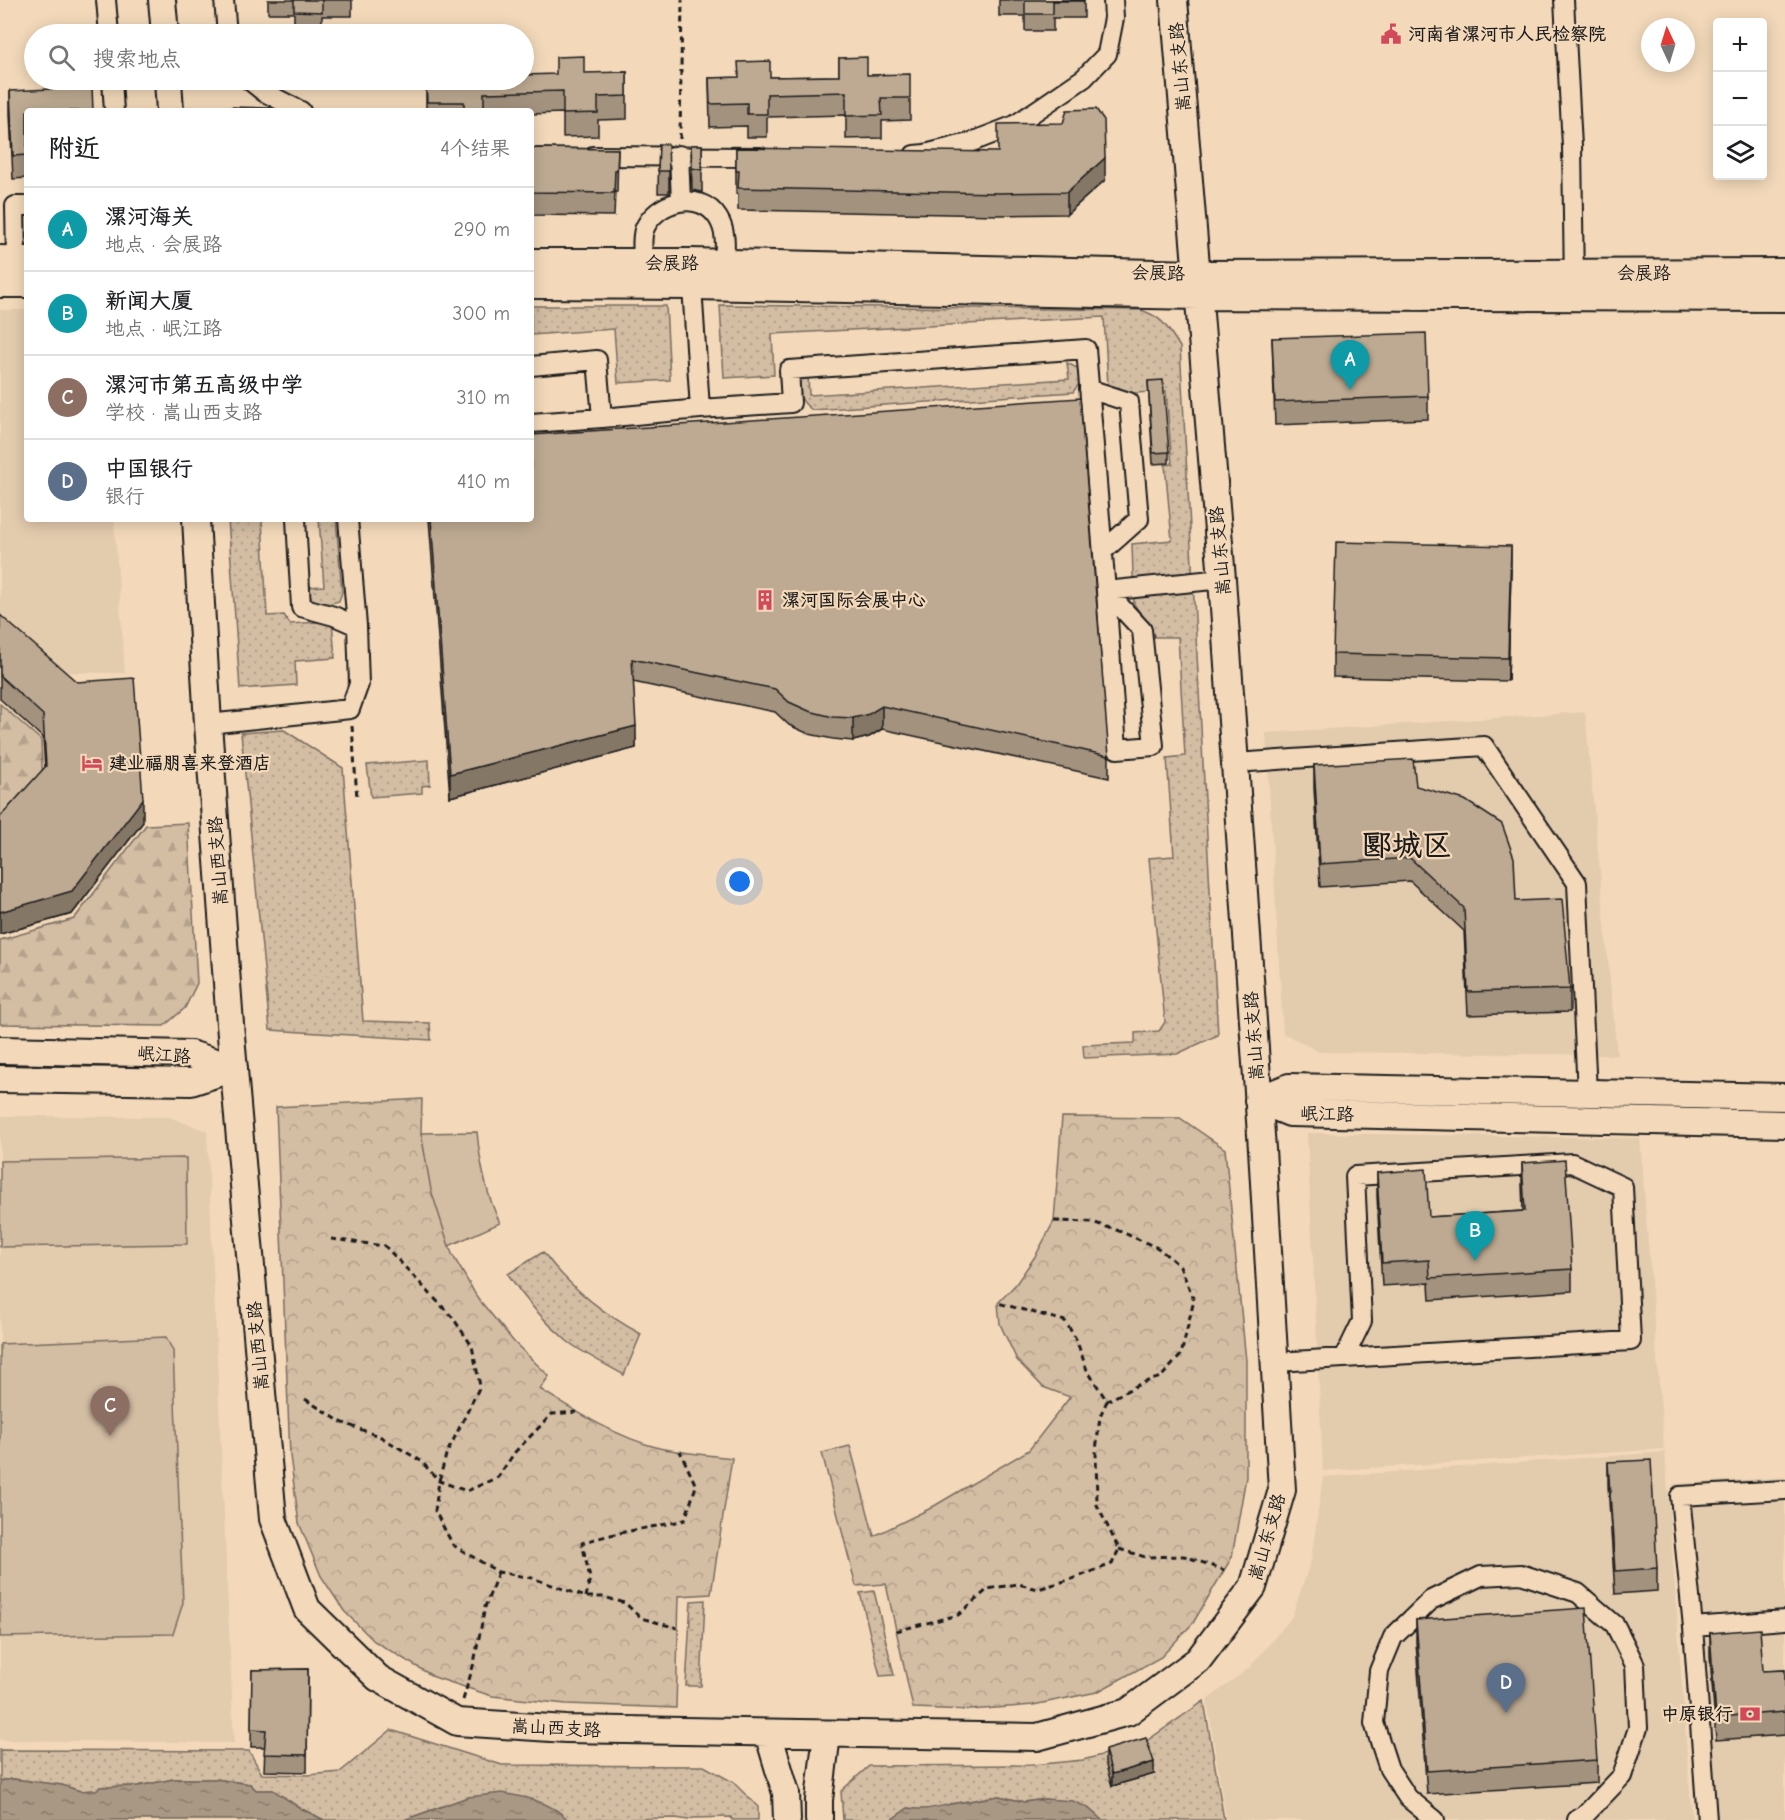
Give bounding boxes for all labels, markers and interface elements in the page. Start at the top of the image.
north arrow [1641,18,1695,72]
map controls [1713,18,1767,180]
button: + [1713,18,1767,72]
street label: 嵩山东支路 [1166,21,1195,113]
public building icon: 河南省漯河市人民检察院 [1379,22,1403,46]
search box [24,24,534,90]
place label: 河南省漯河市人民检察院 [1408,24,1606,45]
icon: search [45,41,78,74]
text: 搜索地点 [93,46,181,72]
button: − [1713,72,1767,126]
button: layers [1713,126,1767,180]
text: 附近 [48,134,100,164]
text: 4个结果 [440,137,510,160]
text: 漯河海关 [105,204,193,230]
text: A [62,218,73,241]
text: 290 m [454,218,510,241]
text: 地点 · 会展路 [105,233,222,256]
street label: 会展路 [645,253,699,274]
street label: 会展路 [1131,263,1185,284]
street label: 会展路 [1617,263,1671,284]
text: 新闻大厦 [105,288,193,314]
text: B [61,302,74,325]
text: 300 m [452,302,510,325]
text: 地点 · 岷江路 [105,317,222,340]
pin: A [1330,340,1370,390]
text: 漯河市第五高级中学 [105,372,303,398]
text: C [61,386,74,409]
text: 310 m [457,386,510,409]
text: 学校 · 嵩山西支路 [105,401,262,424]
text: 中国银行 [105,456,193,482]
text: D [61,470,74,493]
text: 410 m [457,470,510,493]
text: 银行 [105,485,145,508]
street label: 嵩山东支路 [1206,505,1235,597]
building icon: 漯河国际会展中心 [753,588,777,612]
place label: 漯河国际会展中心 [782,590,926,611]
hotel icon: 建业福朋喜来登酒店 [80,751,104,775]
place label: 建业福朋喜来登酒店 [109,753,271,774]
street label: 嵩山西支路 [205,815,232,907]
district label: 郾城区 [1362,828,1452,863]
your location [725,867,754,896]
street label: 嵩山东支路 [1241,990,1268,1082]
street label: 岷江路 [136,1043,192,1068]
street label: 岷江路 [1300,1104,1354,1125]
pin: B [1456,1212,1494,1261]
street label: 嵩山西支路 [244,1300,273,1392]
pin: C [90,1386,130,1436]
street label: 嵩山东支路 [1245,1491,1290,1583]
pin: D [1486,1664,1526,1713]
bank icon: 中原银行 [1738,1702,1762,1726]
place label: 中原银行 [1661,1704,1733,1725]
street label: 嵩山西支路 [510,1716,601,1741]

